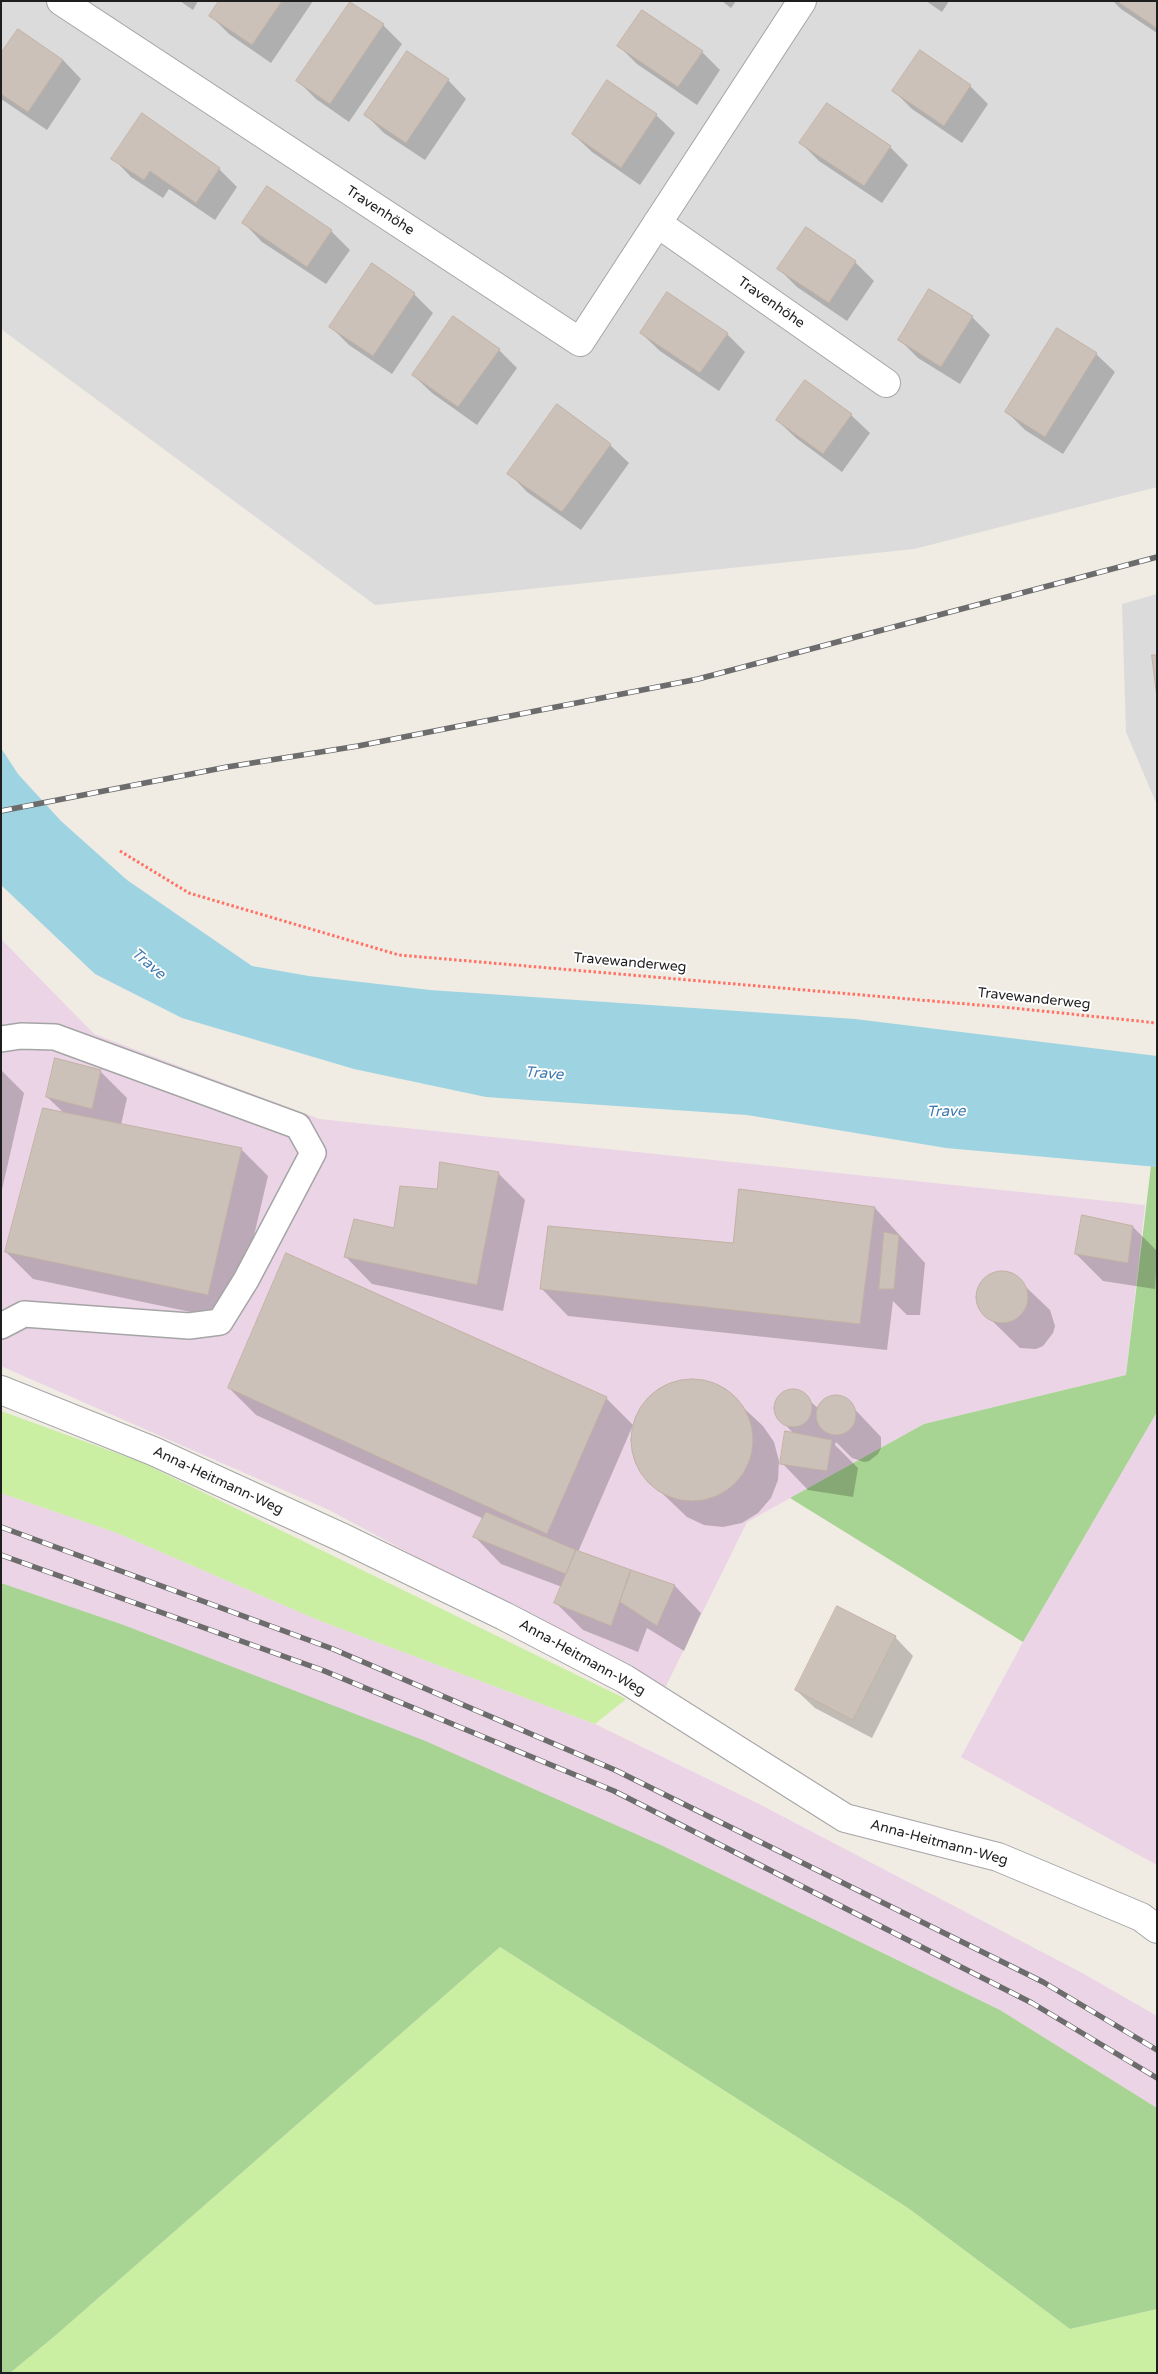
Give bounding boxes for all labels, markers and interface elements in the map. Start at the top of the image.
street label: Travenhöhe [343,183,417,239]
street label: Travenhöhe [734,274,808,332]
water label: Trave [127,945,169,983]
street label: Travewanderweg [573,950,687,976]
street label: Travewanderweg [977,985,1091,1013]
water label: Trave [524,1064,564,1084]
water label: Trave [927,1103,965,1121]
street label: Anna-Heitmann-Weg [150,1443,286,1519]
street label: Anna-Heitmann-Weg [516,1616,648,1700]
street label: Anna-Heitmann-Weg [868,1817,1010,1869]

